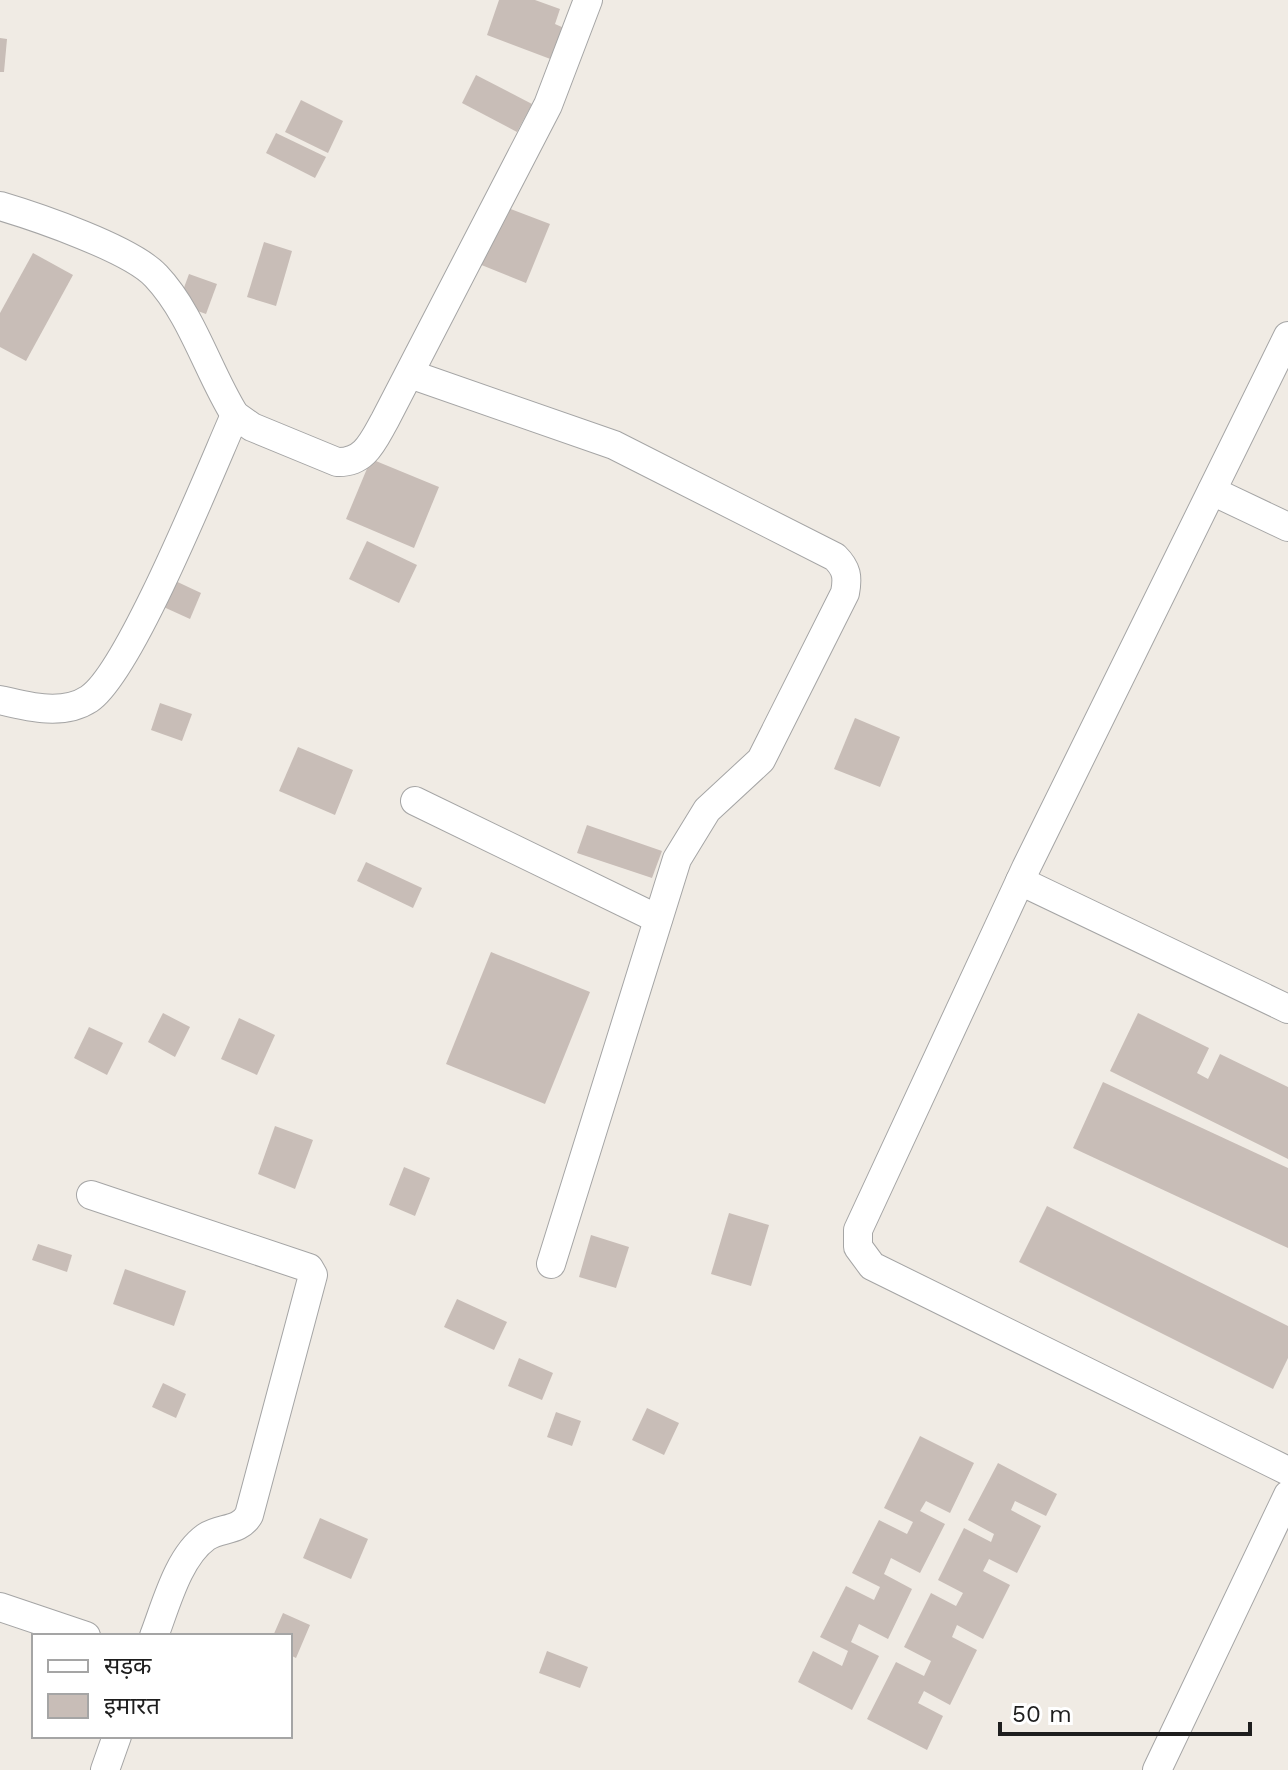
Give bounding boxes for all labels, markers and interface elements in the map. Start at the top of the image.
legend [32,1634,292,1738]
text: सड़क [104,1652,152,1680]
scale bar [1000,1686,1250,1736]
text: इमारत [104,1692,161,1720]
text: 50 m [1012,1700,1072,1728]

